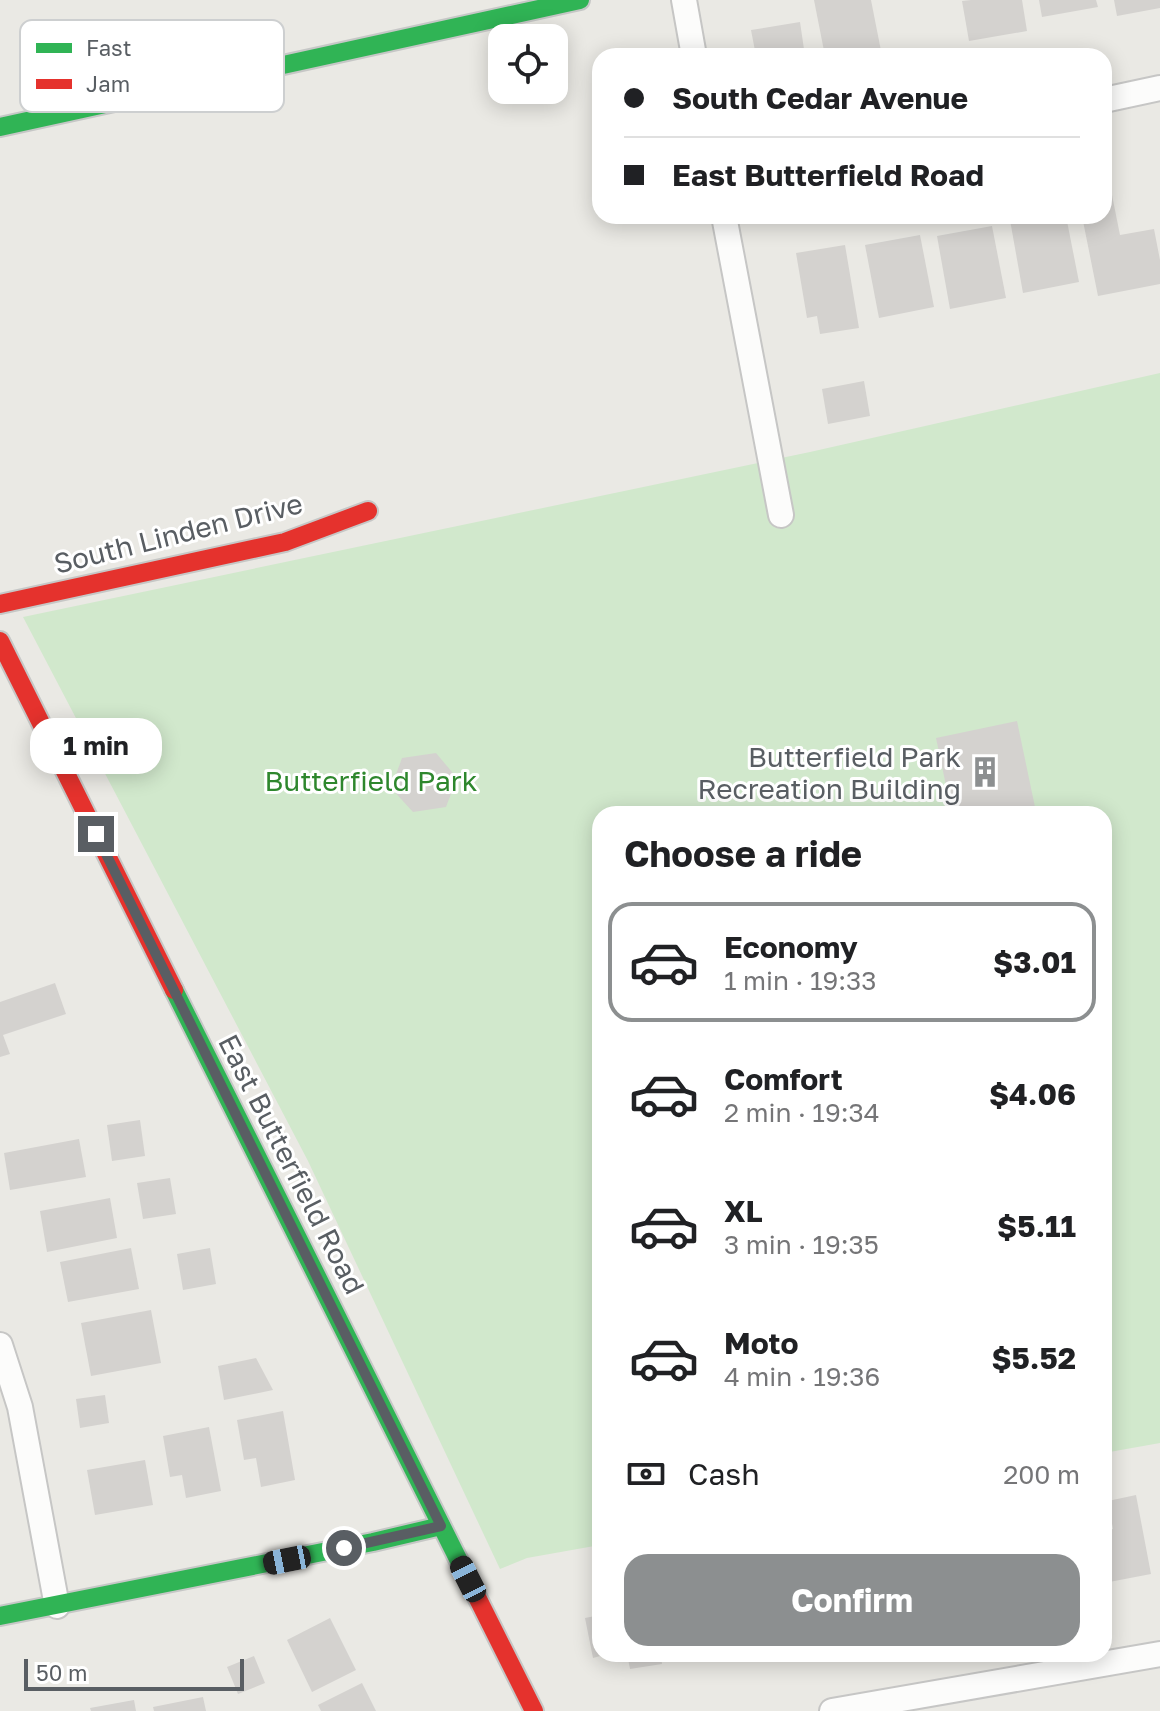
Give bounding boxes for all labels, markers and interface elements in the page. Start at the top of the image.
legend [20,20,284,112]
map controls [488,24,568,104]
button: locate [488,24,568,104]
text: Fast [86,34,132,61]
text: Jam [86,70,130,97]
text: South Cedar Avenue [672,80,968,116]
text: East Butterfield Road [672,157,984,193]
street label: South Linden Drive [50,486,306,580]
callout: 1 min [30,718,162,774]
text: 1 min [63,730,129,761]
place label: Butterfield Park Recreation Building [698,740,961,805]
building icon: Butterfield Park Recreation Building [968,755,1002,789]
park label: Butterfield Park [264,764,478,797]
route end [78,816,114,852]
text: Choose a ride [624,832,862,875]
icon: car [628,926,700,998]
text: Economy [724,929,858,965]
text: $3.01 [993,944,1076,980]
text: 1 min · 19:33 [724,965,876,996]
street label: East Butterfield Road [212,1029,372,1299]
icon: car [628,1058,700,1130]
text: Comfort [724,1061,843,1097]
text: $4.06 [989,1076,1076,1112]
text: 2 min · 19:34 [724,1097,880,1128]
icon: car [628,1190,700,1262]
text: XL [724,1193,763,1229]
text: $5.11 [997,1208,1076,1244]
text: 3 min · 19:35 [724,1229,879,1260]
icon: car [628,1322,700,1394]
text: Moto [724,1325,799,1361]
text: $5.52 [991,1340,1076,1376]
text: 4 min · 19:36 [724,1361,880,1392]
icon: cash [624,1452,668,1496]
text: Cash [688,1456,760,1492]
text: 200 m [1003,1459,1080,1490]
route start [326,1530,362,1566]
car [261,1544,313,1576]
car [446,1552,490,1606]
button: Confirm [624,1554,1080,1646]
scale bar [24,1655,244,1691]
text: 50 m [36,1659,87,1686]

